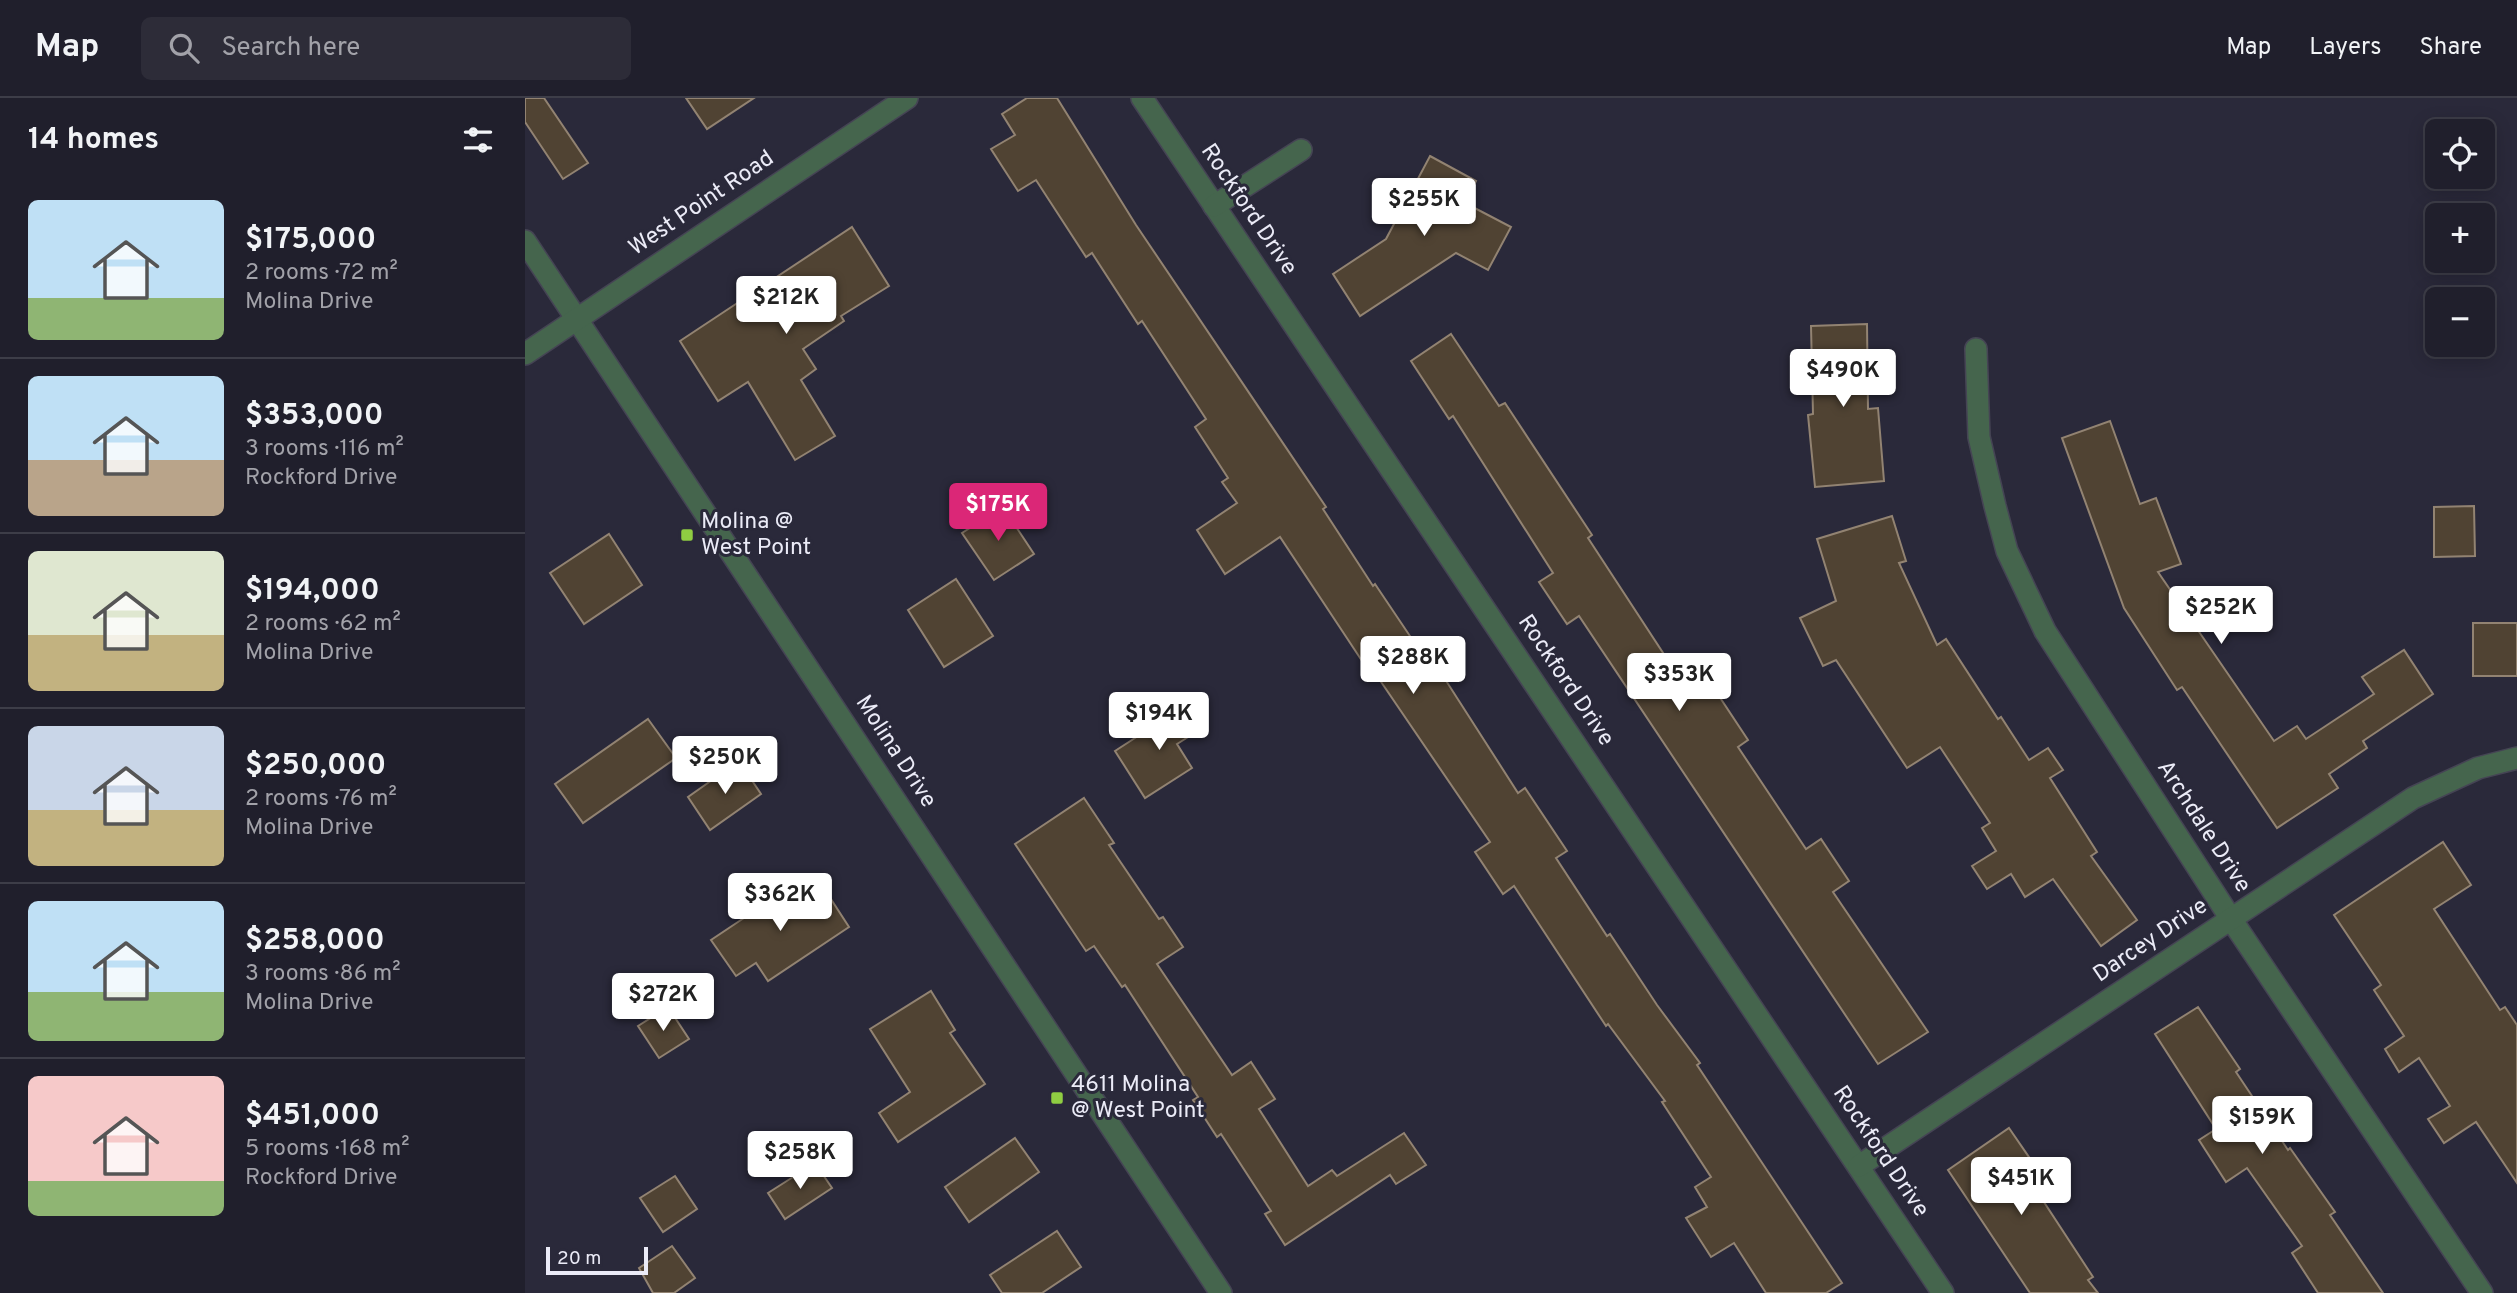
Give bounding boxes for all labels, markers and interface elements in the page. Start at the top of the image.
search box [141,17,631,80]
text: Map [35,27,99,69]
icon: search [165,29,203,67]
text: Search here [221,32,360,65]
text: Map [2226,33,2271,63]
text: Layers [2309,33,2381,63]
text: Share [2419,33,2482,63]
map controls [2425,119,2495,357]
button: locate [2425,119,2495,189]
icon: filters [459,121,497,159]
text: 14 homes [28,122,159,159]
street label: Rockford Drive [1193,139,1303,281]
street label: West Point Road [624,145,780,263]
pin: $255K [1375,178,1473,238]
text: $255K [1388,186,1460,215]
button: + [2425,203,2495,273]
text: $175,000 [245,222,376,259]
icon: home [84,228,168,312]
text: 2 rooms · 72 m² [245,259,398,288]
pin: $212K [737,276,835,336]
text: $212K [752,284,820,313]
button: − [2425,287,2495,357]
text: Molina Drive [245,288,373,317]
pin: $490K [1794,350,1892,409]
text: $490K [1806,357,1880,386]
text: $353,000 [245,398,384,435]
icon: home [84,404,168,488]
text: 3 rooms · 116 m² [245,435,404,464]
text: Rockford Drive [245,464,397,493]
pin: $175K [949,484,1047,543]
text: $175K [965,491,1031,520]
place label: Molina @ West Point [701,508,811,563]
marker: Molina @ West Point [679,527,695,543]
text: $194,000 [245,573,380,610]
icon: home [84,579,168,663]
pin: $252K [2172,587,2270,646]
text: $252K [2185,594,2257,623]
text: 2 rooms · 62 m² [245,610,401,639]
street label: Rockford Drive [1510,610,1620,752]
pin: $288K [1364,636,1462,696]
text: Molina Drive [245,639,373,668]
text: $288K [1376,644,1450,673]
pin: $353K [1630,654,1728,713]
text: $353K [1643,661,1715,690]
street label: Molina Drive [848,690,942,814]
pin: $194K [1110,692,1208,752]
text: $194K [1125,700,1193,729]
pin: $250K [676,736,774,796]
text: $250K [688,744,762,773]
text: $250,000 [245,748,386,785]
icon: home [84,754,168,838]
street label: Archdale Drive [2149,755,2257,899]
text: 2 rooms · 76 m² [245,785,397,814]
text: Molina Drive [245,814,373,843]
pin: $362K [731,874,829,933]
text: $362K [744,881,816,910]
street label: Darcey Drive [2088,892,2214,990]
text: $258,000 [245,923,385,960]
icon: home [84,929,168,1013]
text: 3 rooms · 86 m² [245,960,401,989]
pin: $272K [614,974,712,1033]
text: $272K [628,981,698,1010]
text: Molina Drive [245,989,373,1018]
place label: 4611 Molina @ West Point [1071,1071,1205,1126]
street label: Rockford Drive [1825,1081,1935,1223]
marker: 4611 Molina @ West Point [1049,1090,1065,1106]
pin: $159K [2213,1096,2311,1156]
text: $451,000 [245,1098,380,1135]
icon: home [84,1104,168,1188]
text: $159K [2228,1104,2296,1133]
pin: $258K [751,1132,849,1191]
text: 5 rooms · 168 m² [245,1135,410,1164]
text: $258K [764,1139,836,1168]
pin: $451K [1972,1158,2070,1217]
text: Rockford Drive [245,1164,397,1193]
text: $451K [1987,1165,2055,1194]
scale bar [546,1244,647,1276]
text: 20 m [557,1247,601,1271]

